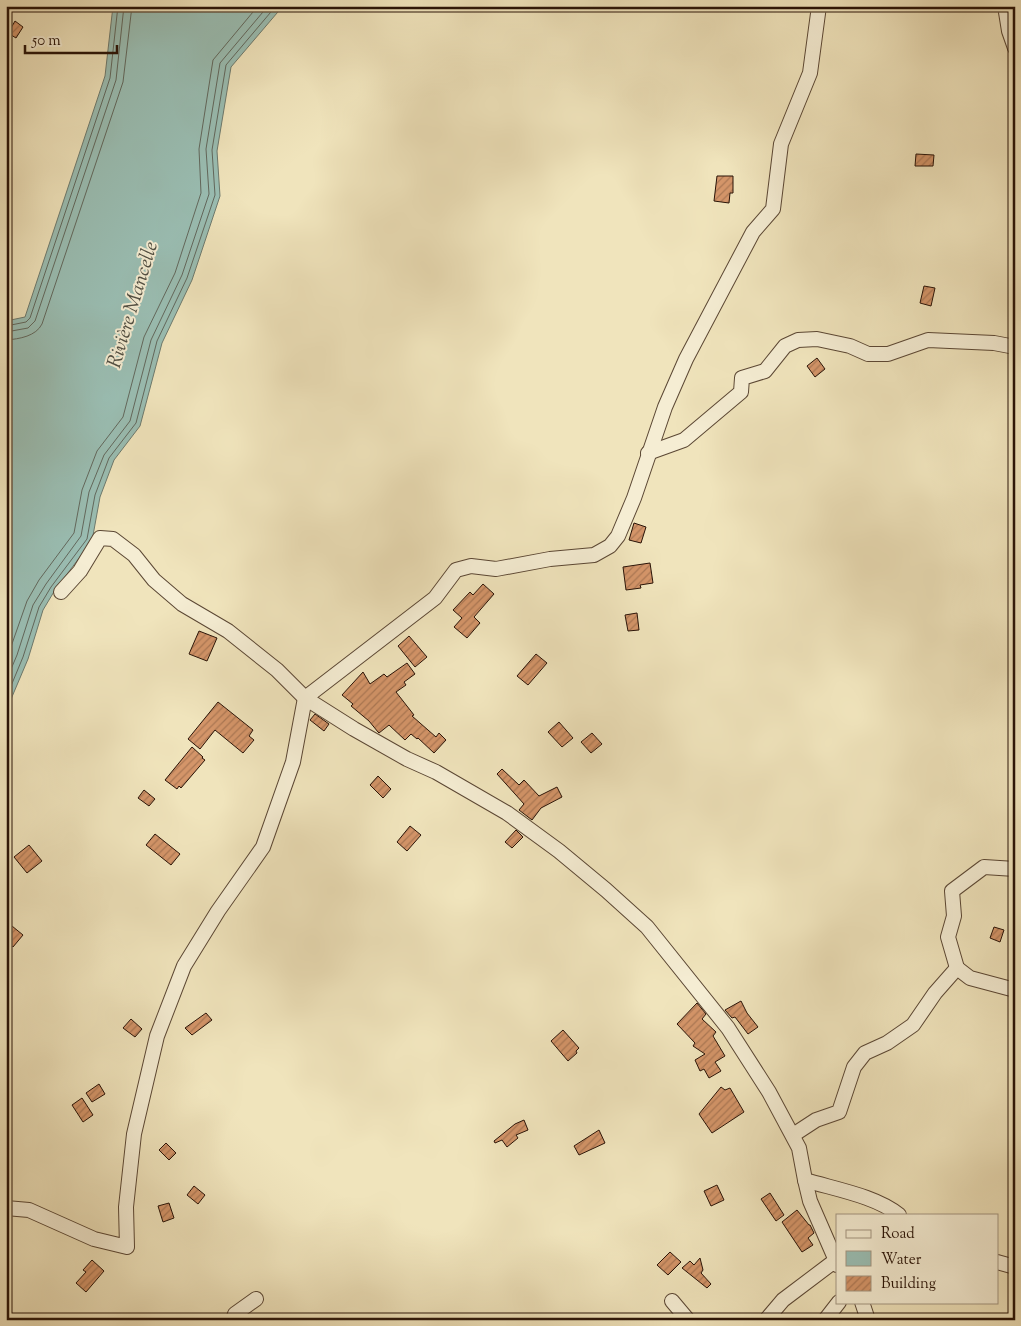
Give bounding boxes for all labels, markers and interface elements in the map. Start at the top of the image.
scale bar [25,22,118,54]
text: 50 m [31,31,61,52]
water label: Rivière Mancelle [101,238,167,372]
legend [836,1214,998,1304]
text: Road [881,1224,915,1245]
text: Water [881,1250,922,1271]
text: Building [881,1274,936,1295]

